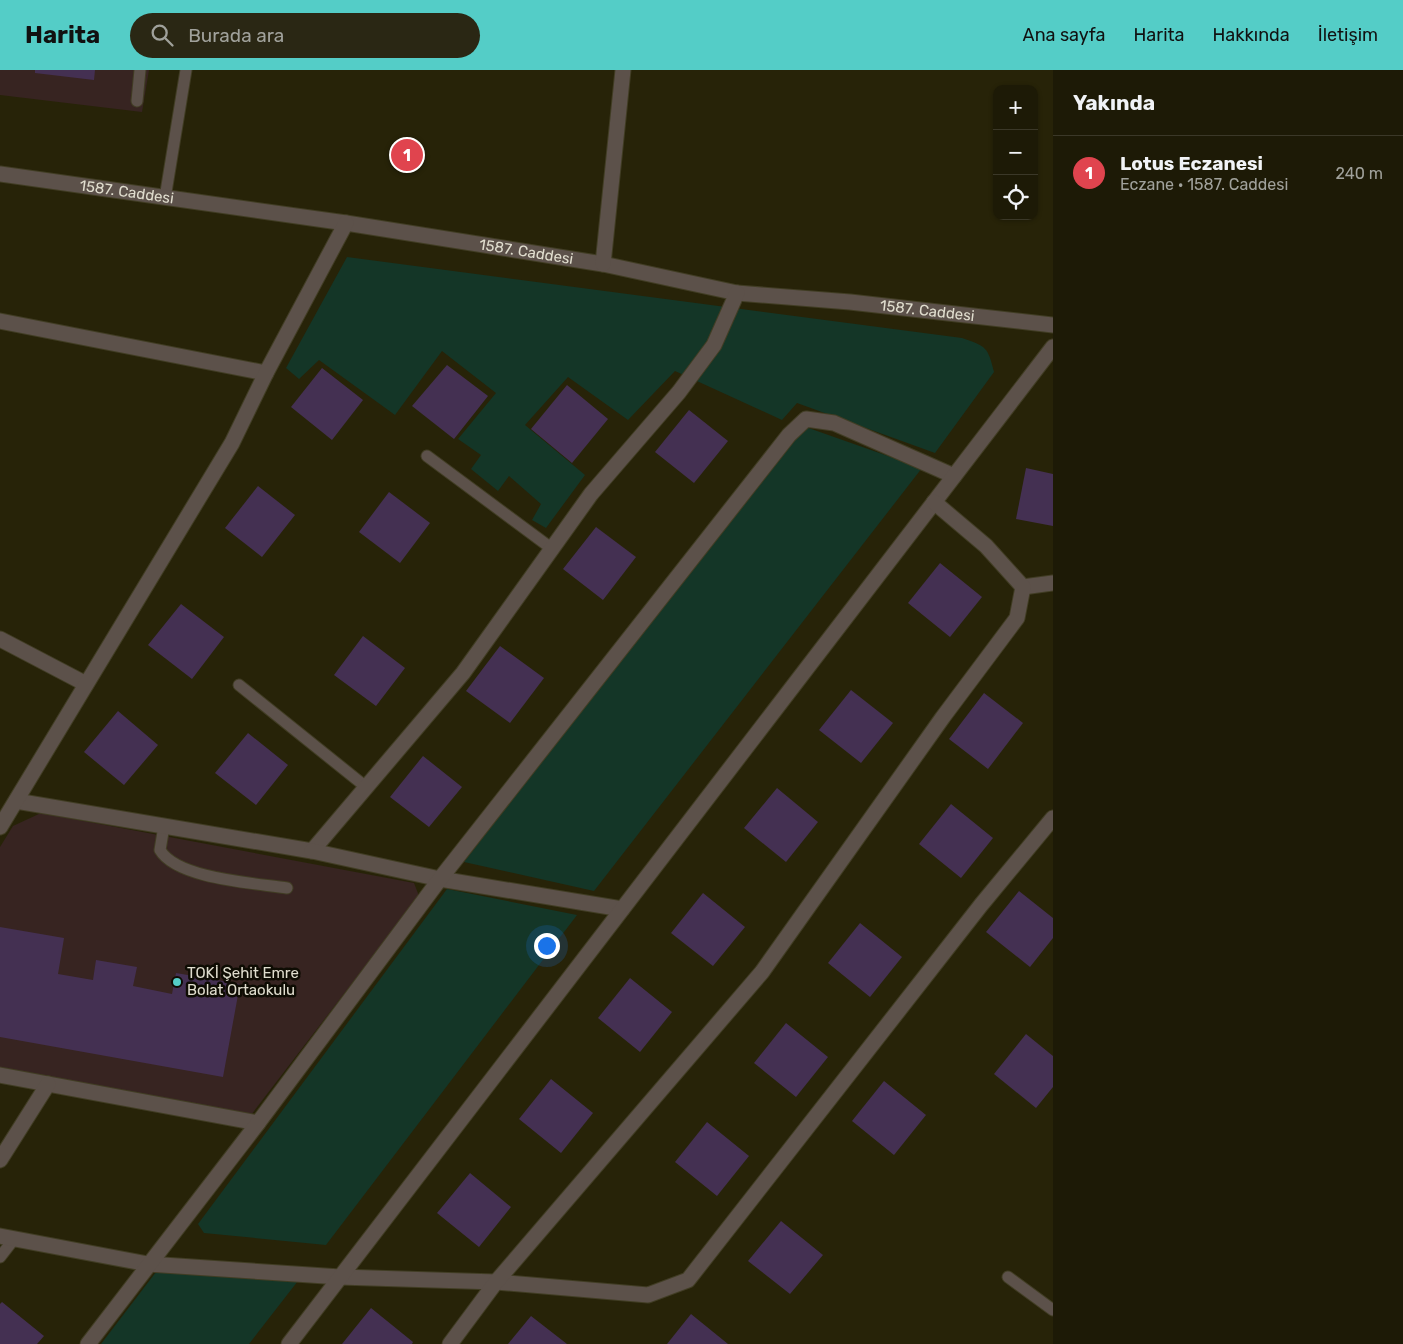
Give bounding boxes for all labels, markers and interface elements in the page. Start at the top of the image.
search box [130,13,480,58]
text: Harita [25,21,100,49]
icon: search [148,21,176,49]
text: Burada ara [188,24,284,47]
text: Ana sayfa [1023,24,1106,46]
text: Harita [1134,24,1184,46]
text: Hakkında [1212,24,1290,46]
text: İletişim [1318,24,1378,46]
map controls [993,85,1038,220]
button: + [993,85,1038,130]
text: Yakında [1073,90,1155,115]
button: − [993,130,1038,175]
pin: 1 [391,136,423,174]
text: Lotus Eczanesi [1120,152,1263,175]
text: 1 [1085,164,1093,183]
text: 240 m [1336,164,1383,183]
button: locate [993,175,1038,220]
text: Eczane · 1587. Caddesi [1120,175,1288,194]
street label: 1587. Caddesi [78,176,175,208]
street label: 1587. Caddesi [478,235,575,268]
street label: 1587. Caddesi [879,296,976,325]
your location [534,933,560,959]
place label: TOKİ Şehit Emre Bolat Ortaokulu [187,964,299,999]
marker: TOKİ Şehit Emre Bolat Ortaokulu [171,976,183,988]

